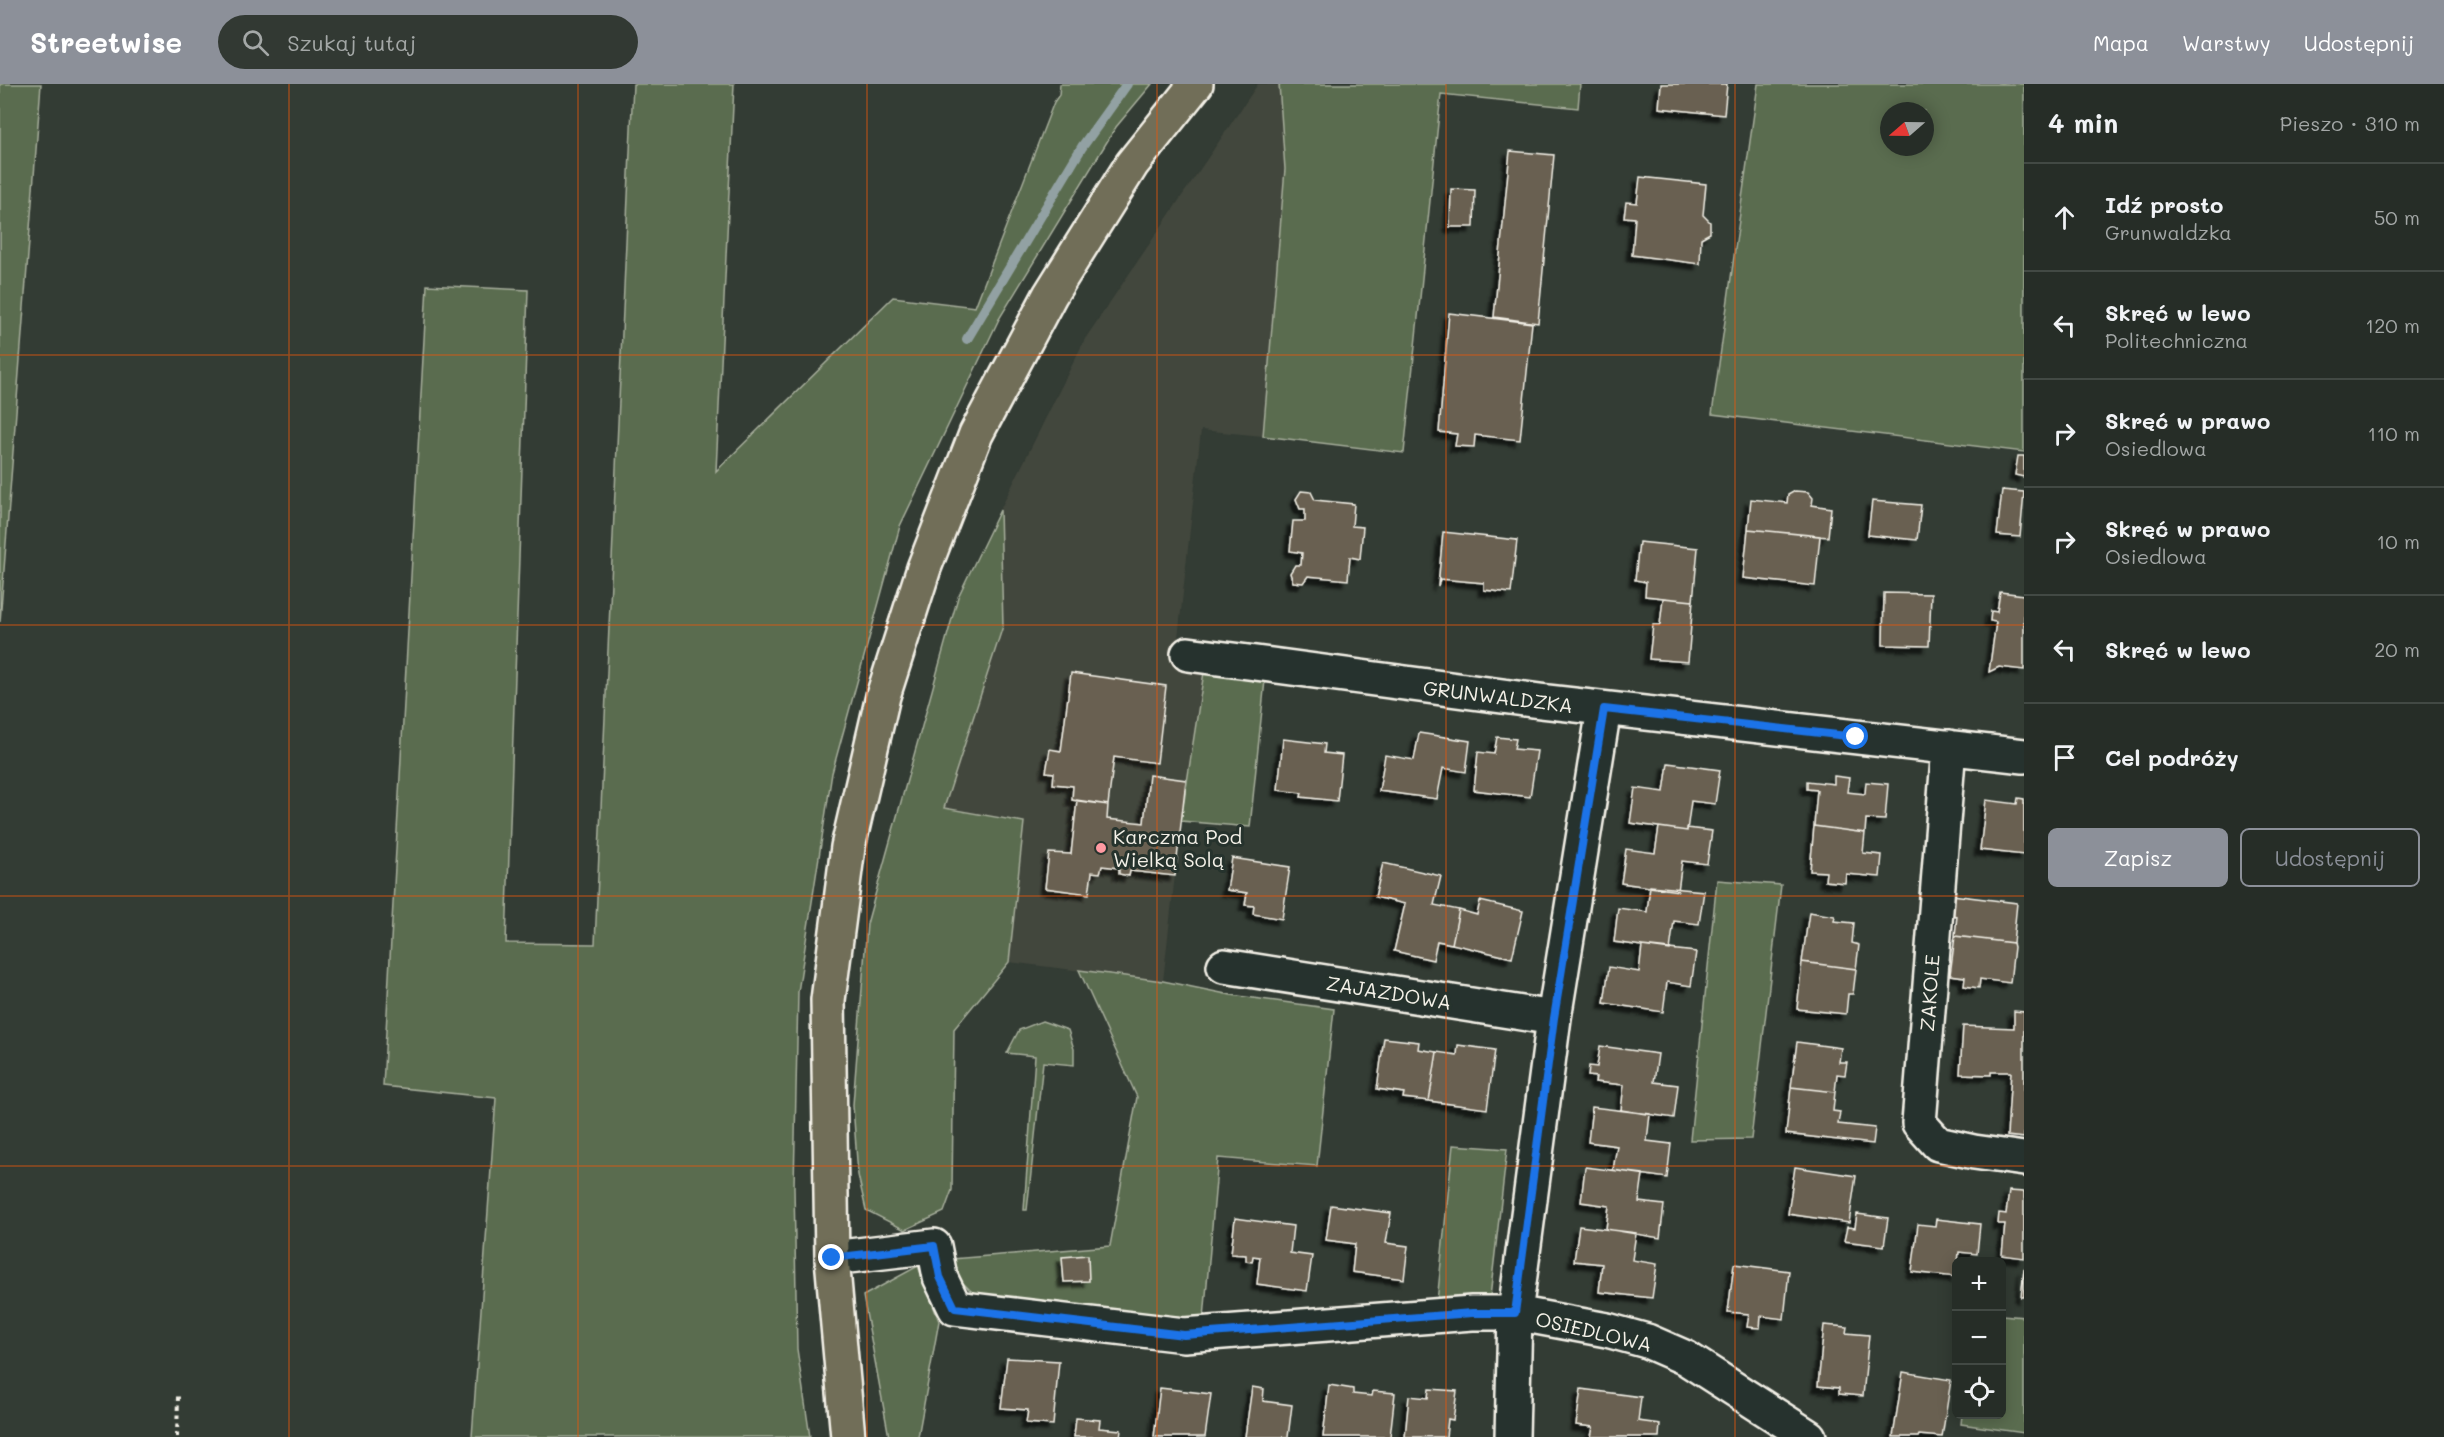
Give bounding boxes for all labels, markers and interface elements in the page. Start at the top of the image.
search box [218,15,638,69]
text: Streetwise [30,24,182,60]
icon: search [239,26,272,59]
text: Szukaj tutaj [287,28,416,57]
text: Mapa [2093,29,2149,56]
text: Warstwy [2182,29,2271,56]
text: Udostępnij [2304,29,2414,56]
north arrow [1880,102,1934,156]
text: 4 min [2048,106,2118,140]
text: Pieszo · 310 m [2280,110,2420,136]
text: Idź prosto [2105,190,2223,219]
icon: ahead [2048,201,2081,234]
text: 50 m [2374,204,2420,230]
text: Grunwaldzka [2105,219,2232,245]
text: Skręć w lewo [2105,298,2251,327]
icon: left [2048,309,2081,342]
text: 120 m [2365,312,2420,338]
text: Politechniczna [2105,327,2248,353]
text: Skręć w prawo [2105,406,2270,435]
icon: right [2048,417,2081,450]
text: 110 m [2367,420,2420,446]
text: Osiedlowa [2105,435,2207,461]
text: Skręć w prawo [2105,514,2270,543]
icon: right [2048,525,2081,558]
text: 10 m [2376,528,2420,554]
text: Osiedlowa [2105,543,2207,569]
icon: left [2048,633,2081,666]
text: Skręć w lewo [2105,635,2251,664]
text: 20 m [2374,636,2420,662]
street label: GRUNWALDZKA [1422,674,1574,718]
route start [1842,723,1868,749]
icon: arrive [2048,741,2081,774]
text: Cel podróży [2105,743,2239,772]
place label: Karczma Pod Wielką Solą [1113,823,1242,872]
button: Zapisz [2048,828,2228,887]
button: Udostępnij [2240,828,2420,887]
marker: Karczma Pod Wielką Solą [1094,841,1108,855]
street label: ZAKOLE [1913,954,1945,1032]
street label: ZAJAZDOWA [1324,969,1454,1015]
route end [818,1244,844,1270]
map controls [1952,1257,2006,1419]
button: + [1952,1257,2006,1311]
street label: OSIEDLOWA [1533,1305,1655,1357]
button: − [1952,1311,2006,1365]
button: locate [1952,1365,2006,1419]

